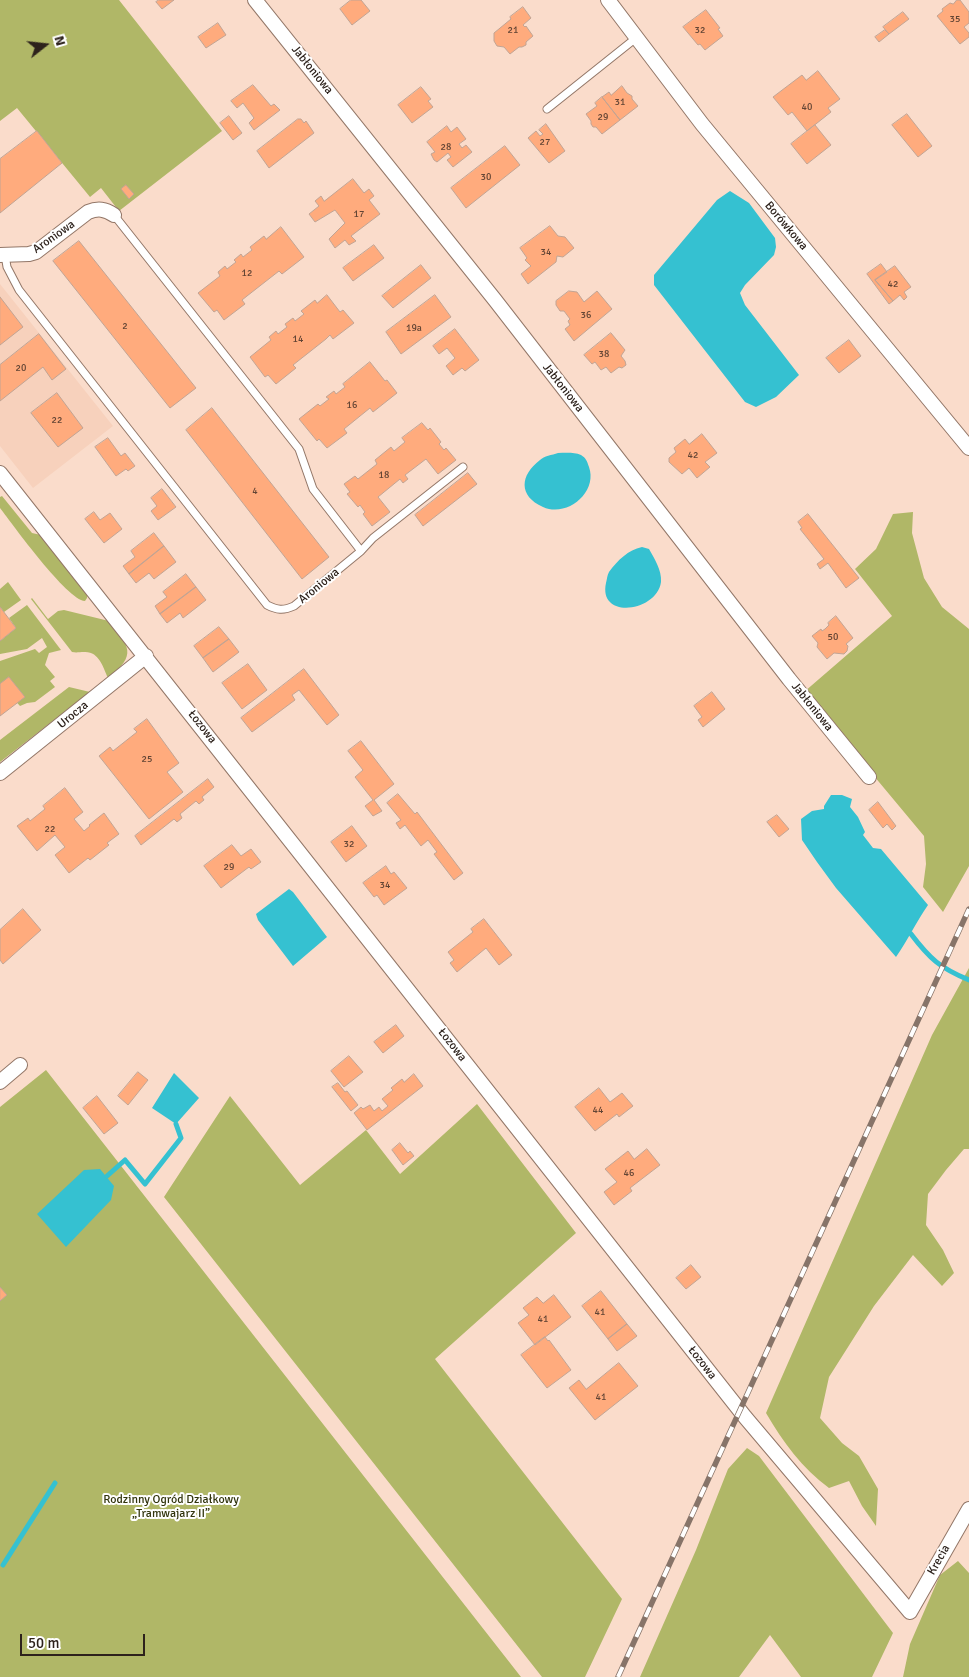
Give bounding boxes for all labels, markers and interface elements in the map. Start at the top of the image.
house number: 35 [950,13,960,25]
north arrow [20,20,70,70]
house number: 21 [508,24,518,36]
house number: 32 [695,24,705,36]
text: N [50,34,69,48]
street label: Jabłoniowa [288,43,336,97]
house number: 31 [615,96,625,108]
house number: 40 [802,101,812,113]
house number: 29 [598,111,608,123]
house number: 27 [540,136,550,148]
house number: 28 [441,141,451,153]
house number: 30 [481,171,491,183]
street label: Borówkowa [762,199,810,253]
house number: 17 [354,208,364,220]
street label: Aroniowa [30,217,78,257]
house number: 34 [541,246,551,258]
house number: 12 [242,267,252,279]
house number: 42 [888,278,898,290]
house number: 36 [581,309,591,321]
house number: 2 [122,320,128,332]
house number: 19a [406,322,422,334]
house number: 14 [293,333,303,345]
house number: 38 [599,348,609,360]
street label: Jabłoniowa [539,361,587,415]
house number: 20 [16,362,26,374]
house number: 16 [347,399,357,411]
house number: 22 [52,414,62,426]
house number: 42 [688,449,698,461]
house number: 18 [379,469,389,481]
house number: 4 [252,485,258,497]
street label: Aroniowa [296,565,342,607]
house number: 50 [828,631,838,643]
street label: Jabłoniowa [788,680,836,734]
street label: Urocza [55,698,91,732]
street label: Łozowa [185,708,219,746]
house number: 25 [142,753,152,765]
house number: 22 [45,823,55,835]
house number: 32 [344,838,354,850]
house number: 29 [224,861,234,873]
house number: 34 [380,879,390,891]
street label: Łozowa [435,1026,469,1064]
house number: 44 [593,1104,603,1116]
house number: 46 [624,1167,634,1179]
house number: 41 [595,1306,605,1318]
house number: 41 [538,1313,548,1325]
street label: Łozowa [685,1344,719,1382]
house number: 41 [596,1391,606,1403]
park label: Rodzinny Ogród Działkowy „Tramwajarz II” [103,1493,239,1521]
street label: Krecia [925,1542,953,1578]
scale bar [22,1624,148,1656]
text: 50 m [28,1634,59,1652]

